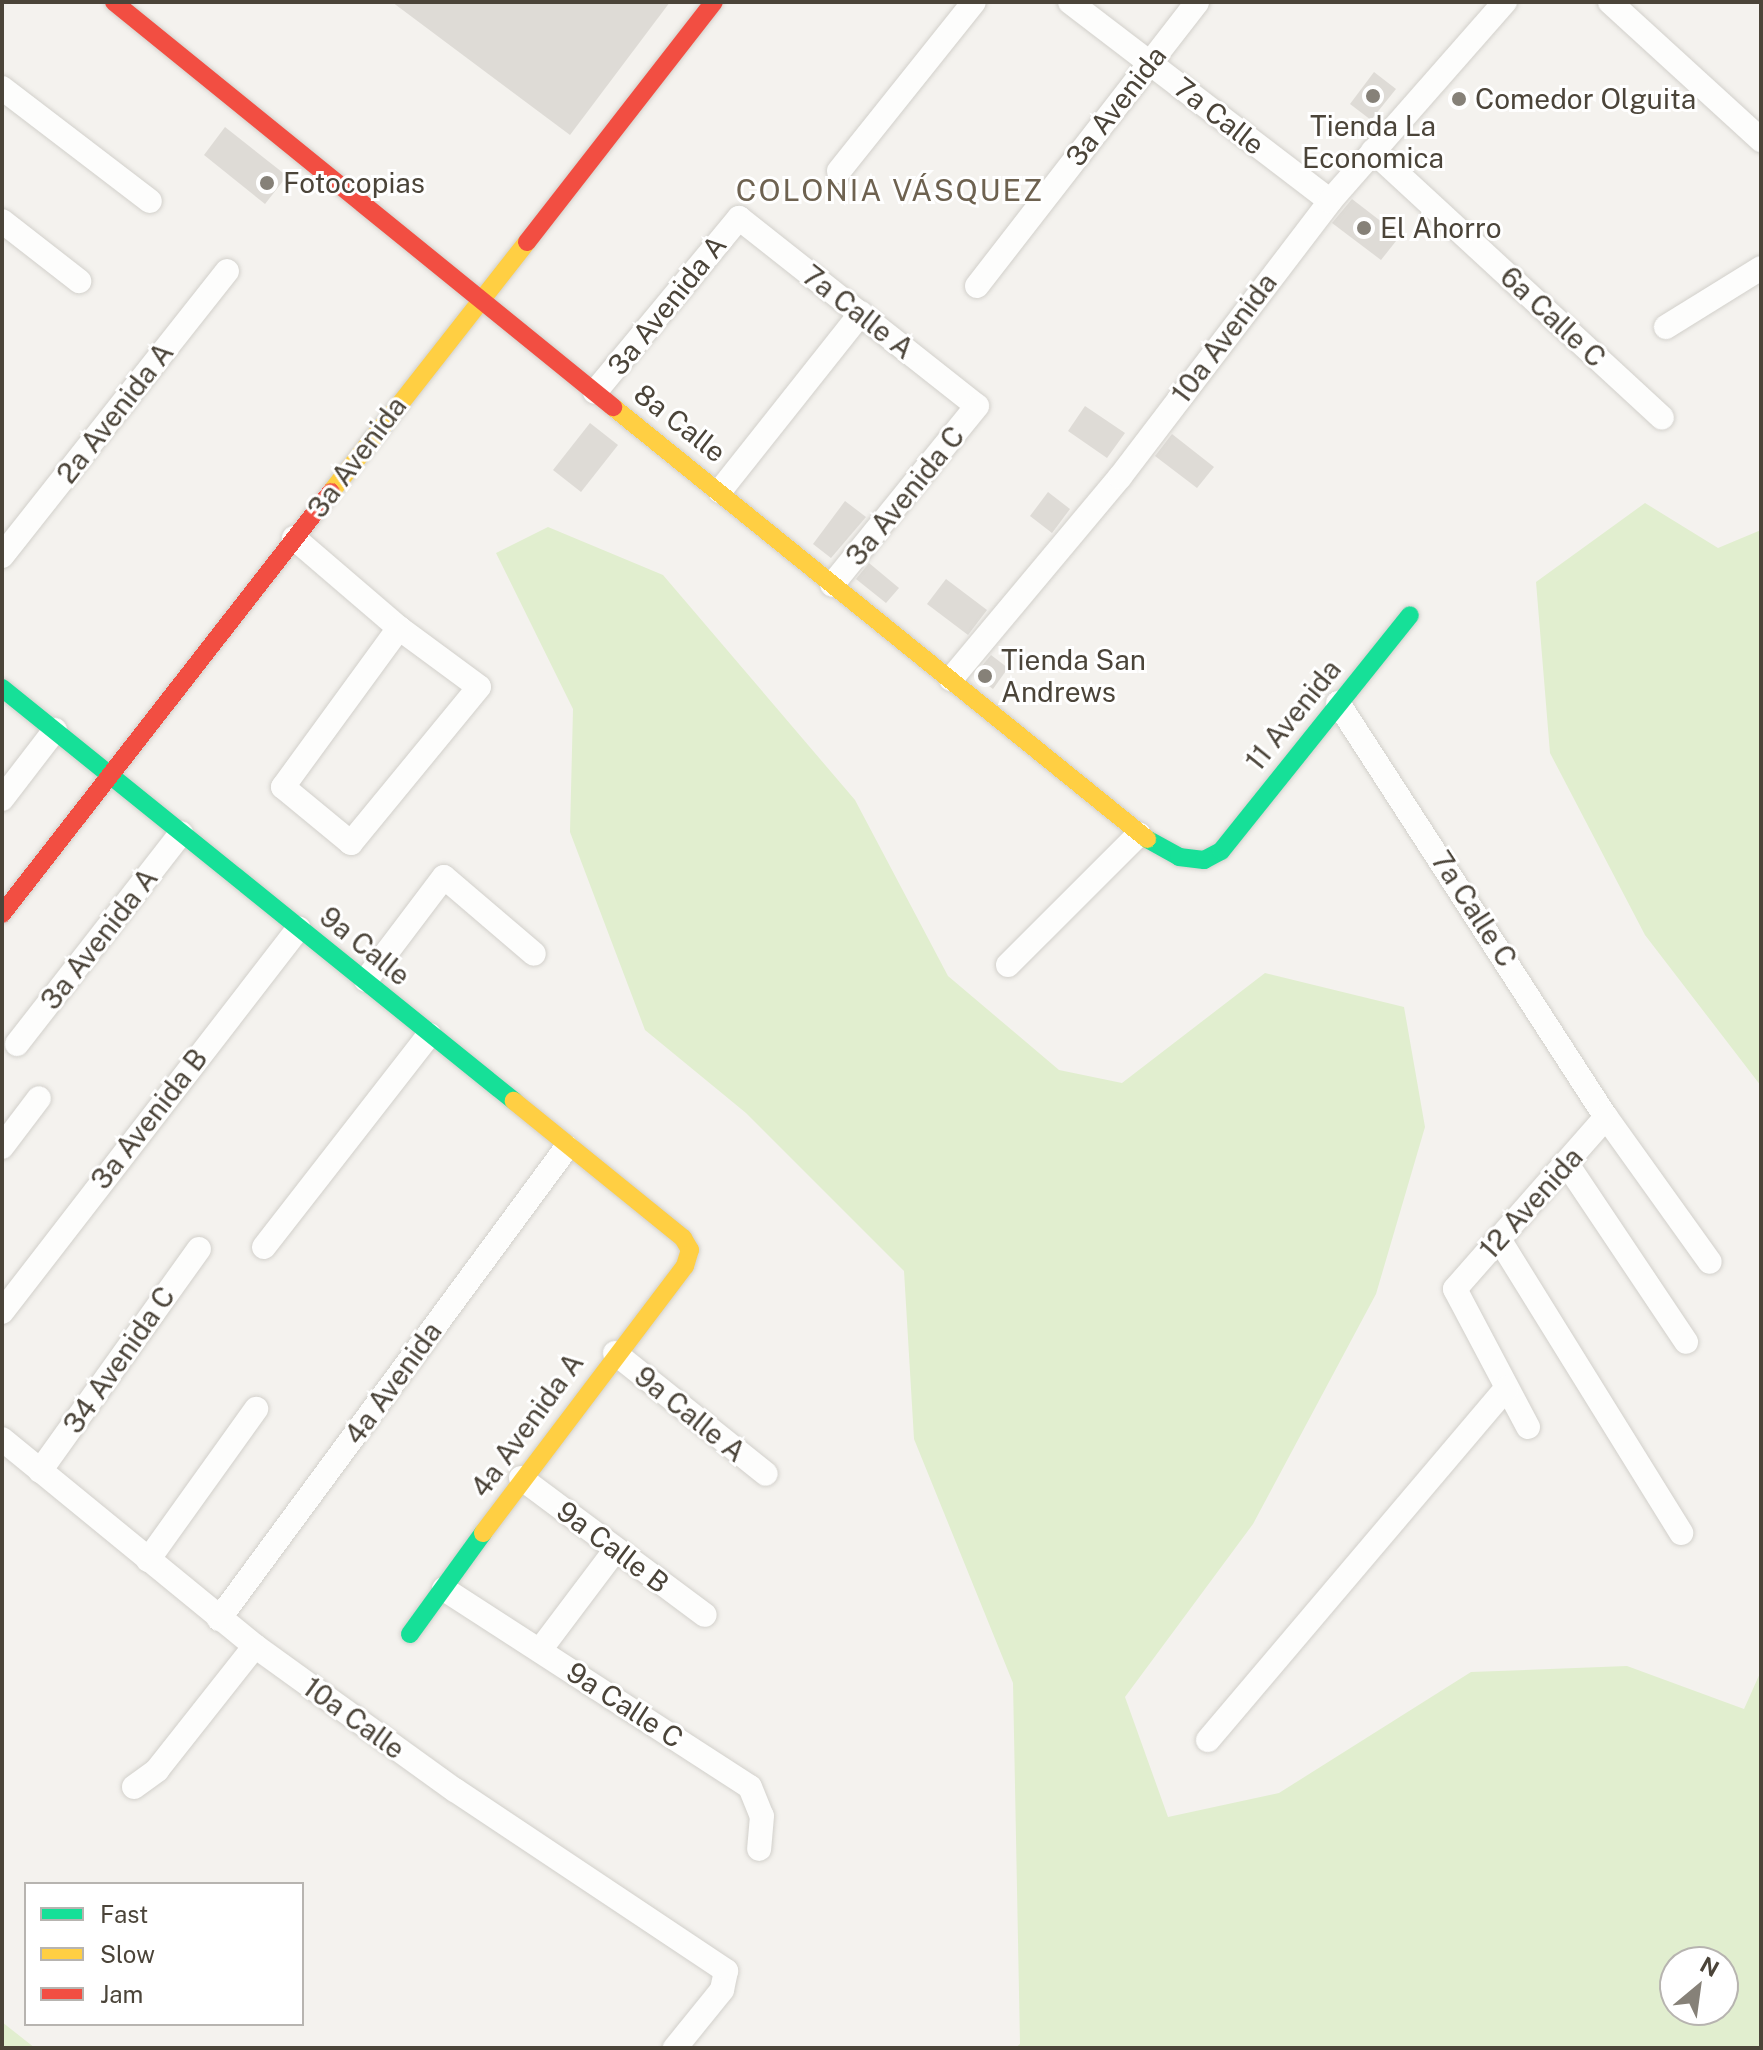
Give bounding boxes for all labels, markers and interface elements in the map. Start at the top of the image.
street label: 3a Avenida [1059,39,1173,173]
street label: 7a Calle [1167,70,1271,162]
place label: Comedor Olguita [1475,82,1696,116]
marker: Tienda La Economica [1364,87,1382,105]
marker: Comedor Olguita [1450,90,1468,108]
place label: Tienda La Economica [1302,109,1444,175]
place label: Fotocopias [283,166,425,200]
district label: COLONIA VÁSQUEZ [735,172,1045,208]
marker: Fotocopias [258,174,276,192]
place label: El Ahorro [1380,211,1502,245]
marker: El Ahorro [1355,219,1373,237]
street label: 3a Avenida A [601,228,733,382]
street label: 7a Calle A [796,258,920,366]
street label: 6a Calle C [1493,260,1613,374]
street label: 10a Avenida [1164,266,1284,410]
street label: 2a Avenida A [50,336,180,490]
street label: 8a Calle [628,377,732,469]
street label: 3a Avenida [301,390,413,524]
street label: 3a Avenida C [839,420,971,572]
place label: Tienda San Andrews [1001,643,1146,709]
street label: 11 Avenida [1238,653,1348,777]
marker: Tienda San Andrews [976,667,994,685]
street label: 7a Calle C [1424,845,1524,973]
street label: 3a Avenida A [33,862,165,1016]
street label: 9a Calle [313,900,417,992]
street label: 3a Avenida B [84,1042,214,1196]
street label: 12 Avenida [1472,1140,1590,1266]
street label: 34 Avenida C [56,1280,182,1440]
street label: 4a Avenida [337,1315,449,1451]
street label: 4a Avenida A [464,1346,590,1504]
street label: 9a Calle A [628,1359,752,1469]
street label: 9a Calle B [550,1494,676,1600]
street label: 9a Calle C [560,1655,690,1755]
street label: 10a Calle [297,1670,411,1766]
legend [24,1882,304,2026]
text: Fast [100,1900,148,1928]
text: Slow [100,1940,155,1968]
north arrow [1659,1946,1739,2026]
text: N [1696,1951,1723,1982]
text: Jam [100,1980,143,2008]

